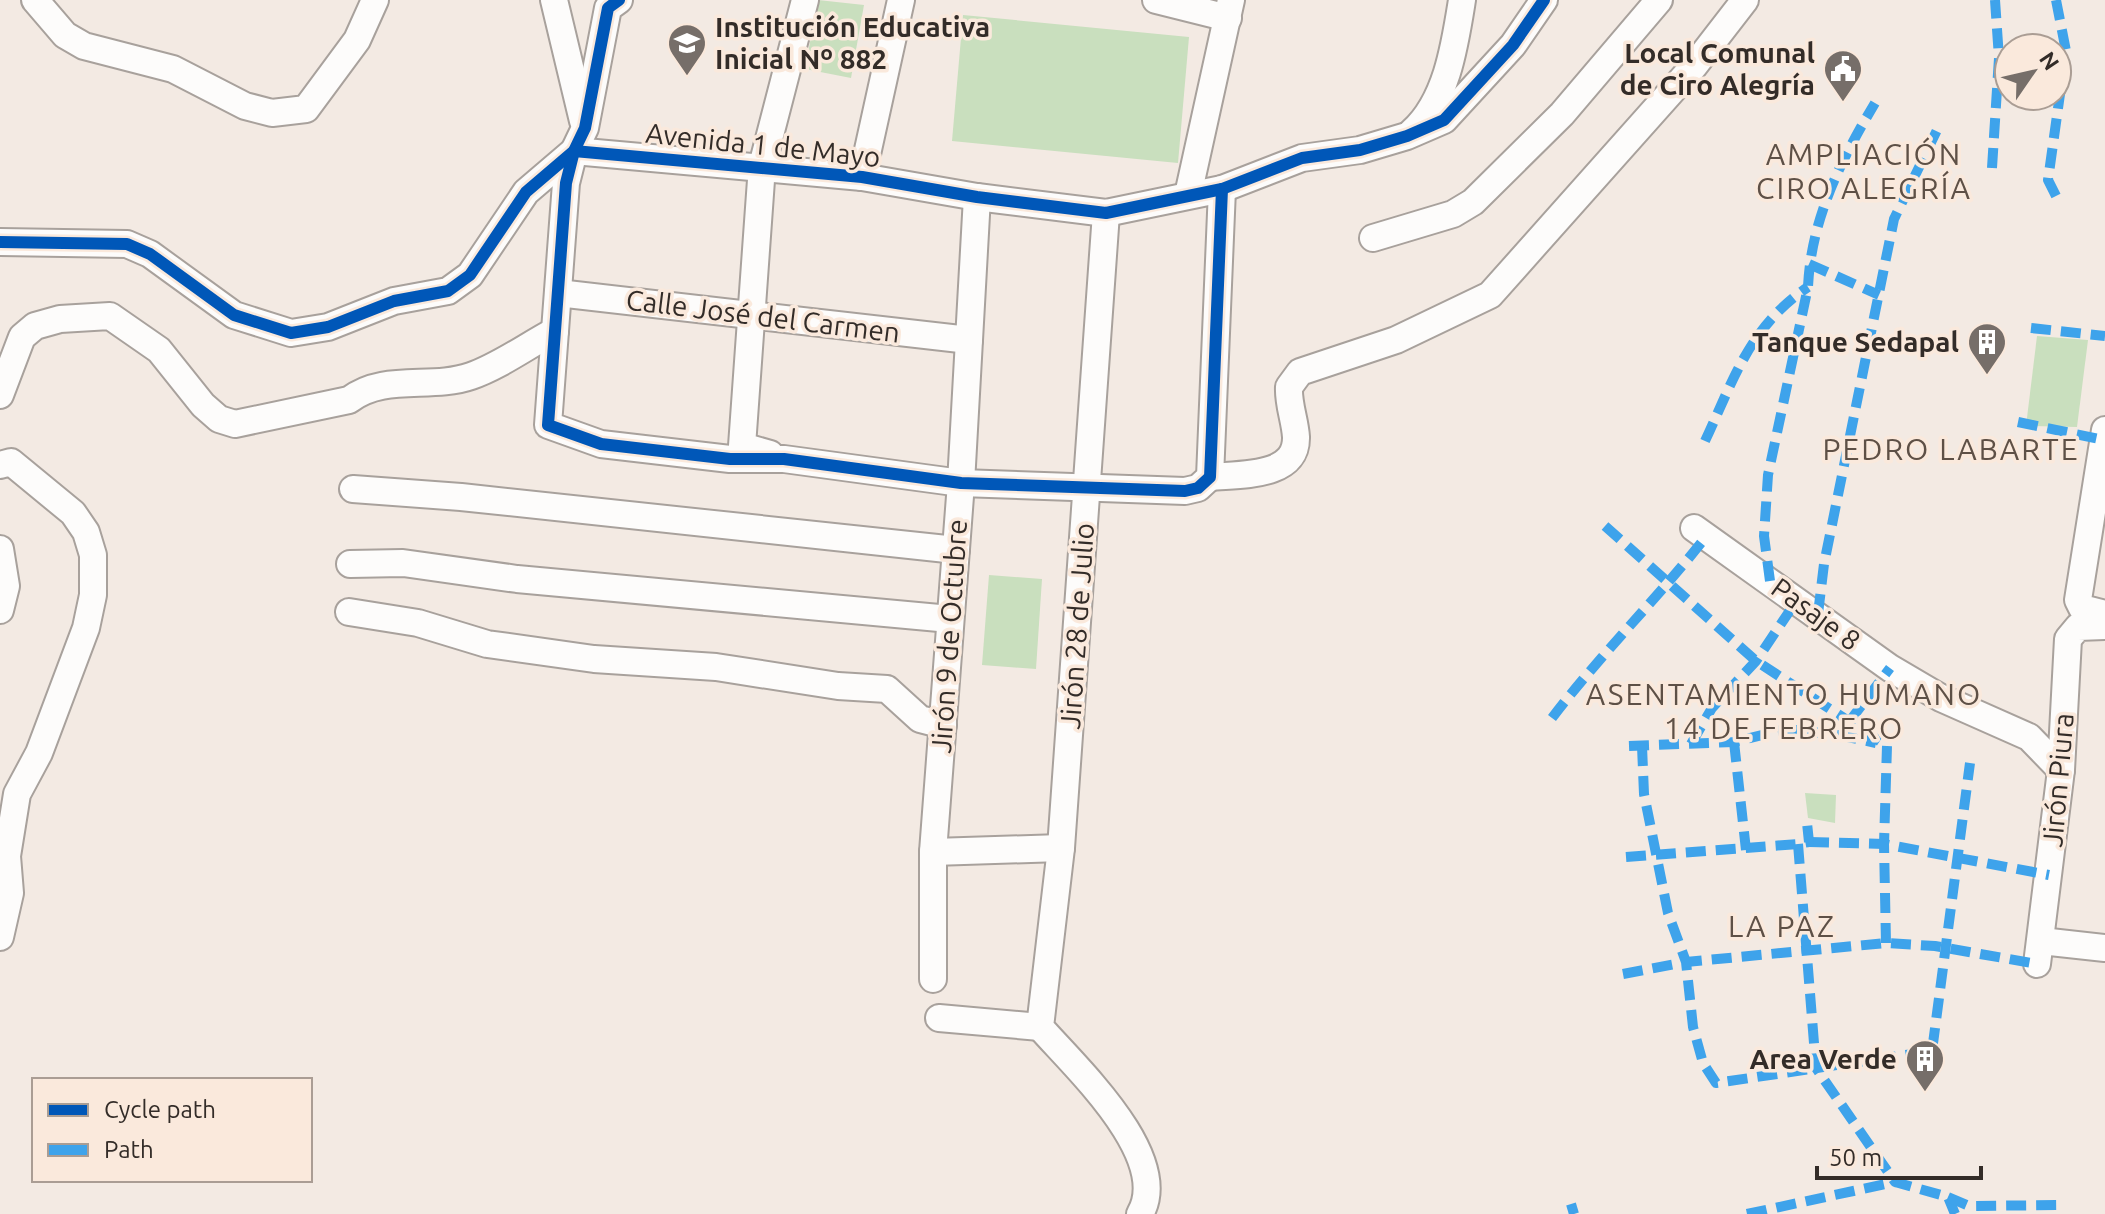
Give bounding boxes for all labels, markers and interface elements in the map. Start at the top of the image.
place label: Institución Educativa Inicial Nº 882 [715,11,990,74]
school or university icon: Institución Educativa Inicial Nº 882 [666,22,708,77]
north arrow [1993,32,2073,112]
place label: Local Comunal de Ciro Alegría [1620,37,1815,100]
text: N [2035,47,2065,74]
public building icon: Local Comunal de Ciro Alegría [1822,48,1864,103]
street label: Avenida 1 de Mayo [644,117,882,172]
district label: AMPLIACIÓN CIRO ALEGRÍA [1756,137,1972,205]
street label: Calle José del Carmen [624,283,902,348]
building icon: Tanque Sedapal [1966,321,2008,376]
place label: Tanque Sedapal [1752,326,1959,357]
district label: PEDRO LABARTE [1822,432,2080,466]
street label: Jirón 9 de Octubre [925,518,972,754]
street label: Jirón 28 de Julio [1054,522,1099,730]
street label: Pasaje 8 [1766,571,1867,656]
district label: ASENTAMIENTO HUMANO 14 DE FEBRERO [1586,677,1982,745]
street label: Jirón Piura [2036,712,2079,848]
district label: LA PAZ [1728,909,1836,943]
building icon: Area Verde [1904,1038,1946,1093]
place label: Area Verde [1750,1043,1897,1074]
legend [32,1078,312,1182]
text: Cycle path [104,1096,216,1123]
scale bar [1817,1130,1981,1180]
text: Path [104,1136,154,1163]
text: 50 m [1829,1144,1882,1171]

